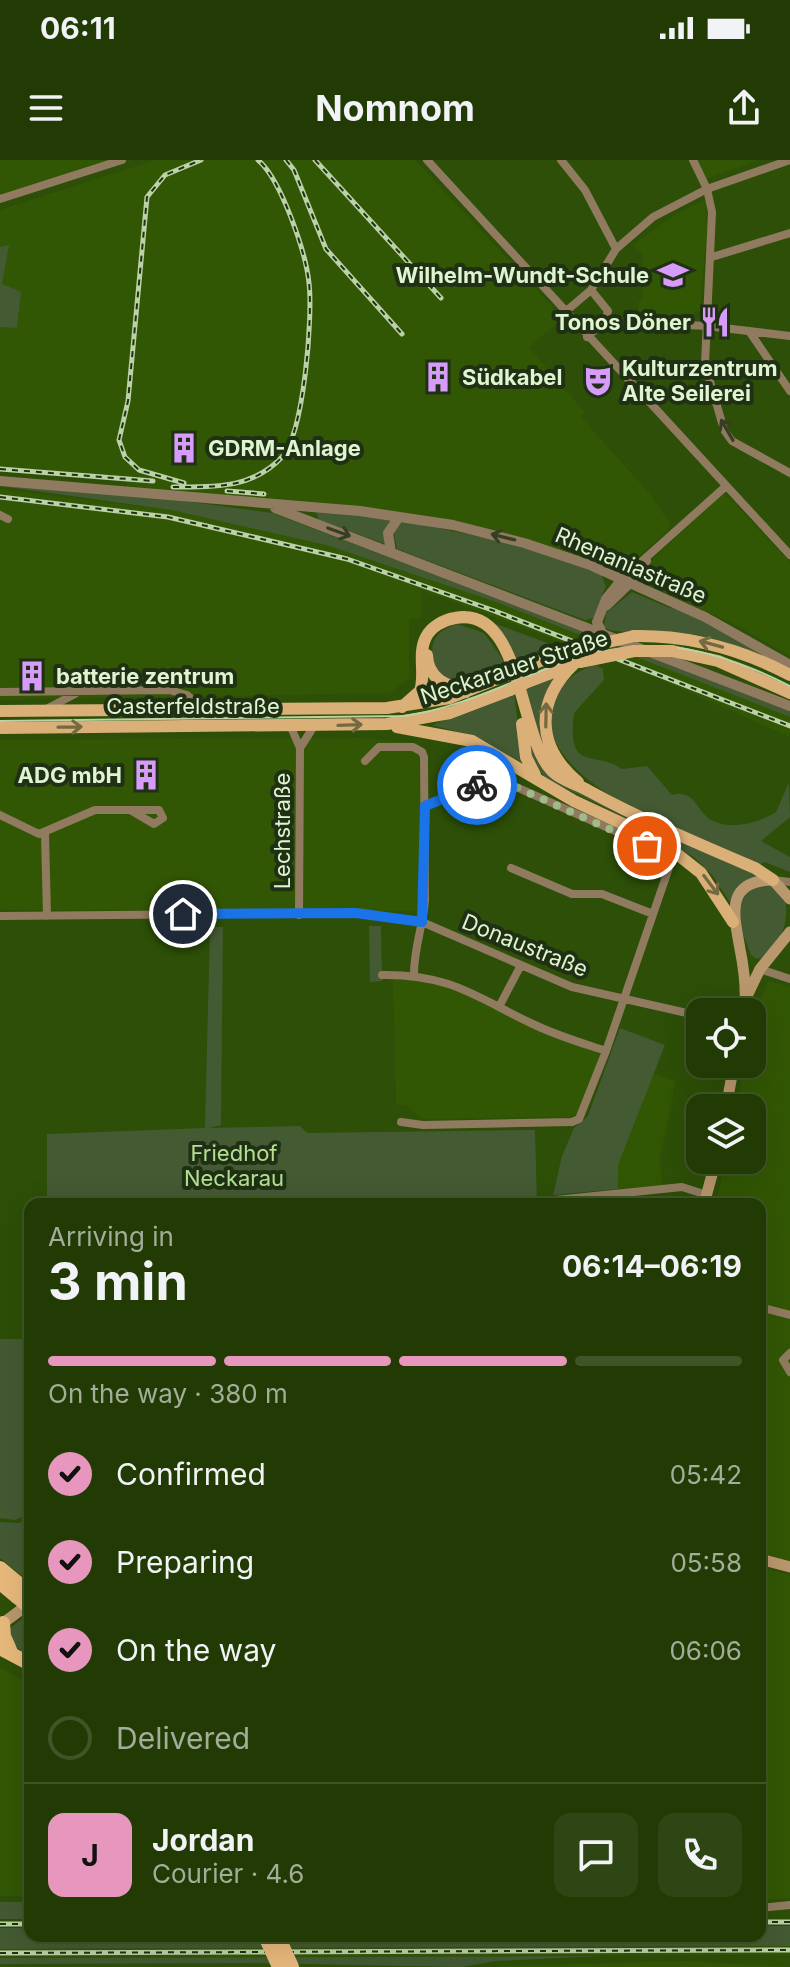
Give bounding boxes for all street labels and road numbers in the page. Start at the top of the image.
street label: Rhenaniastraße [551,521,711,609]
street label: Neckarauer Straße [417,624,611,710]
street label: Casterfeldstraße [106,693,280,719]
street label: Lechstraße [269,773,295,889]
street label: Donaustraße [458,908,592,982]

